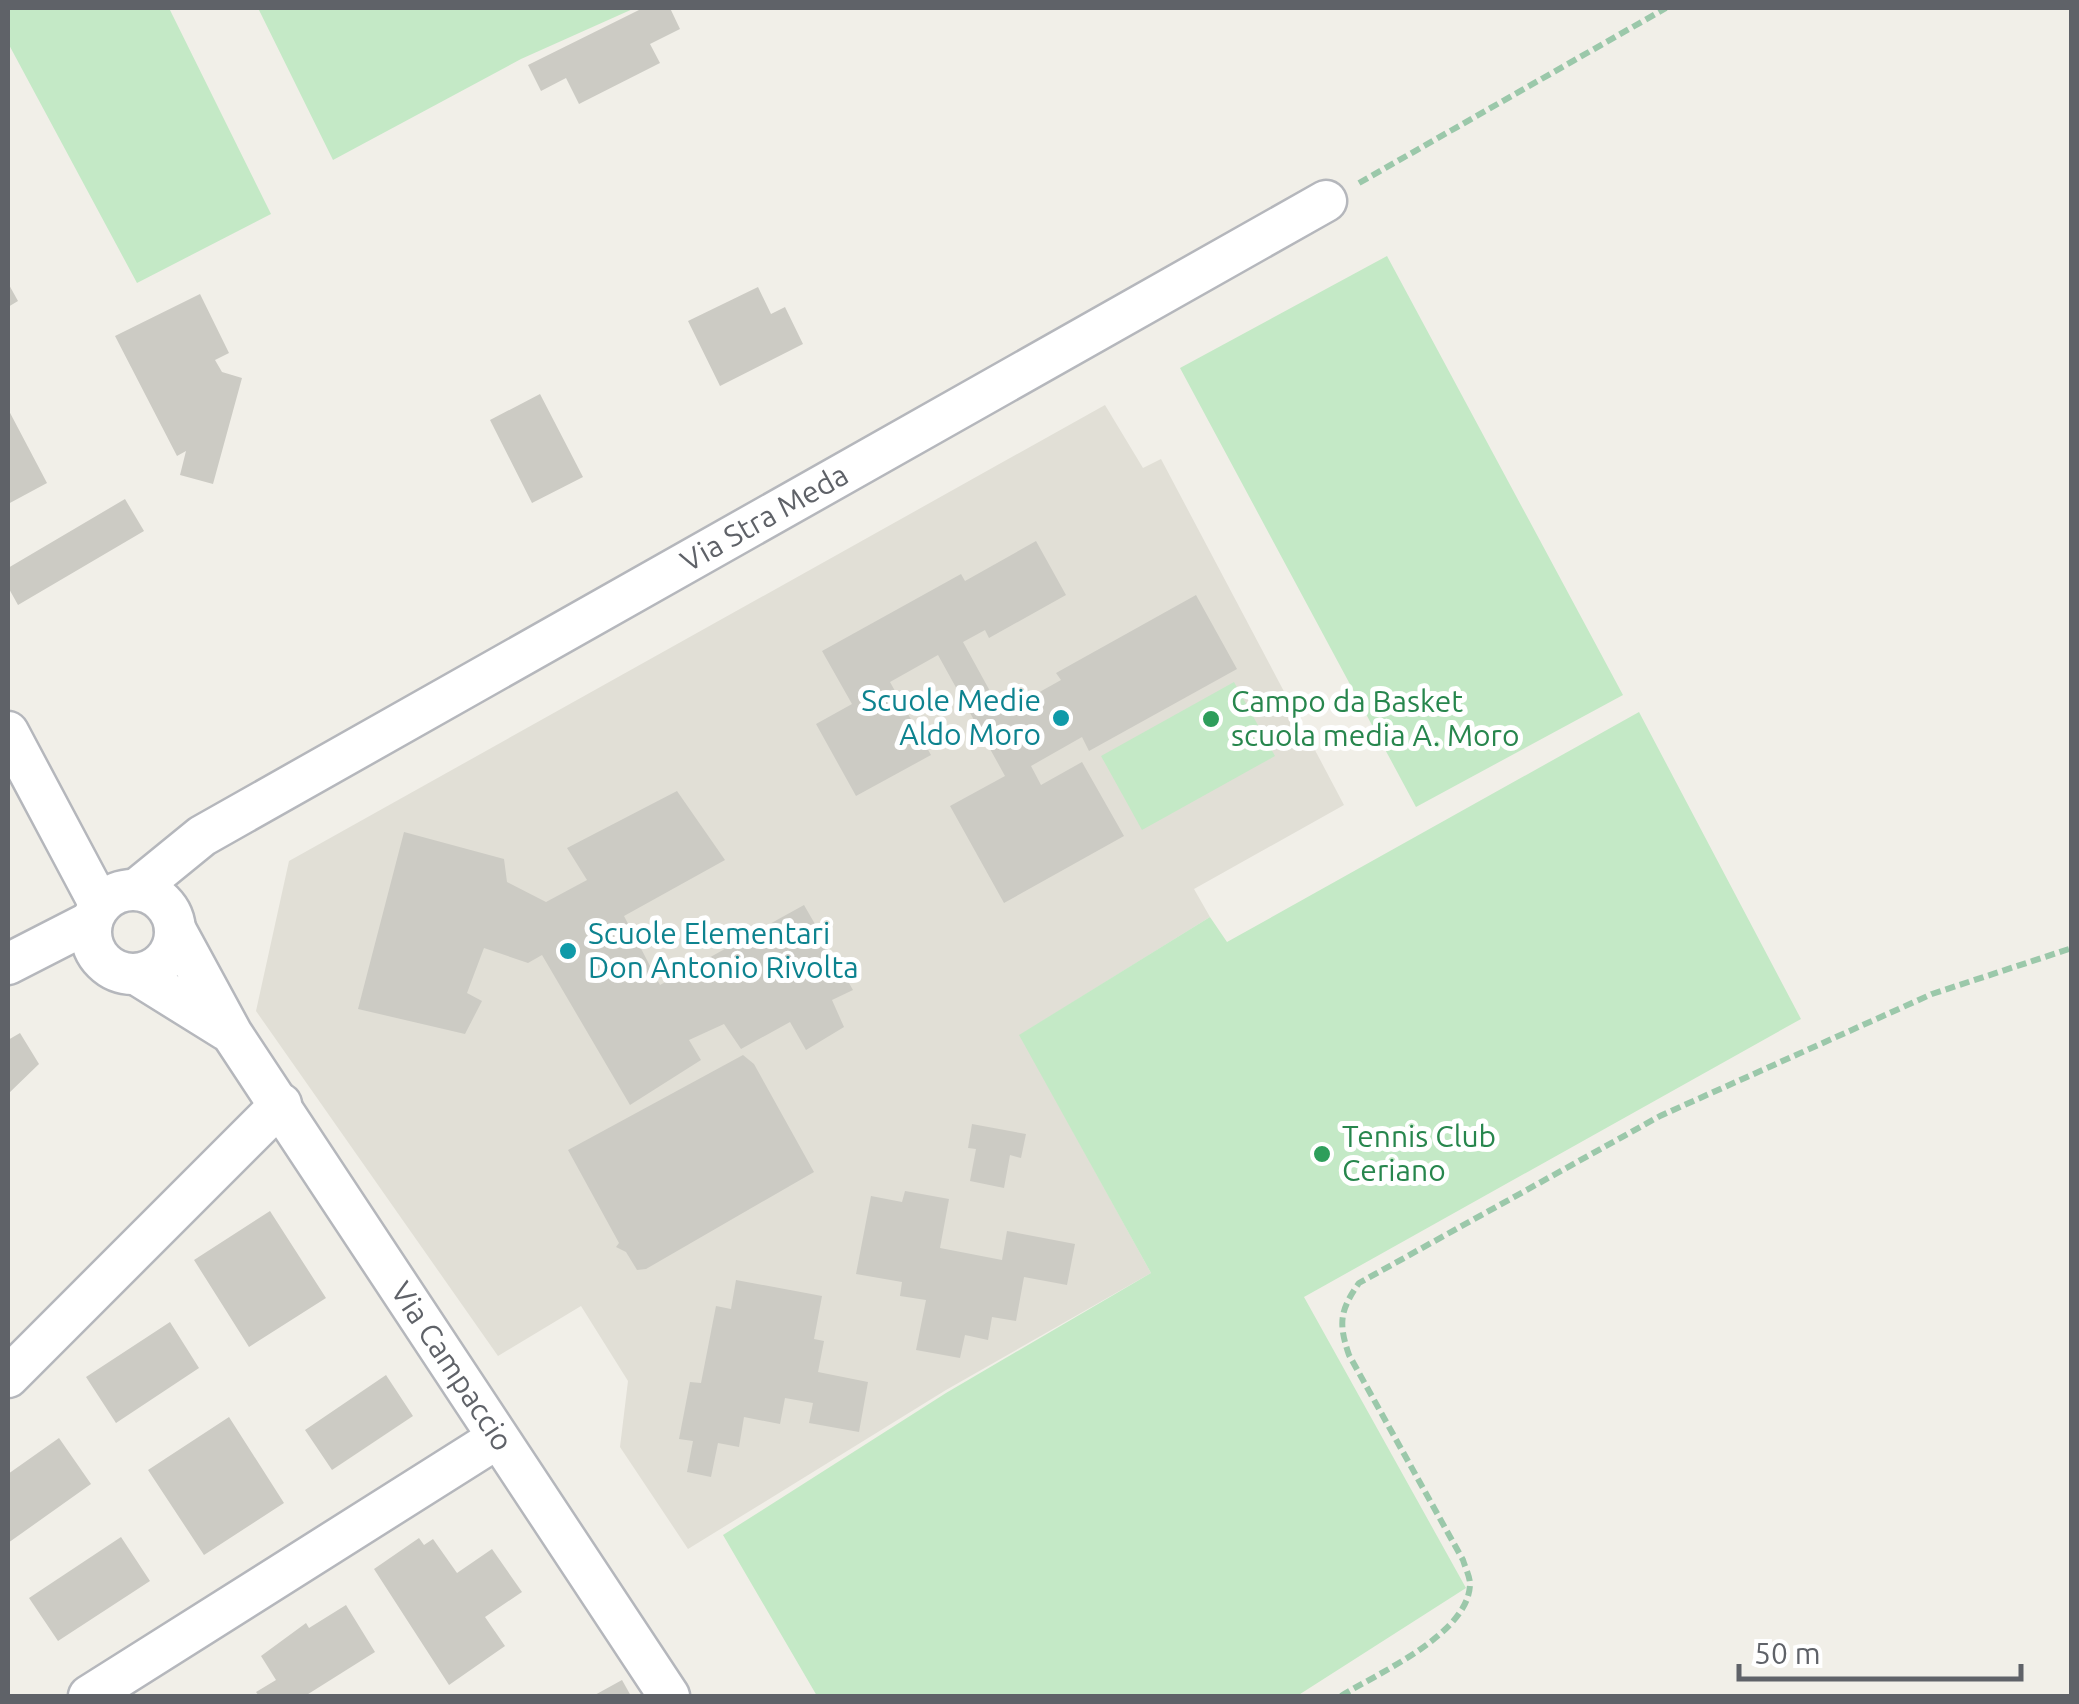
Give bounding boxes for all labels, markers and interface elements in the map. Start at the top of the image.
street label: Via Stra Meda [675,457,854,578]
place label: Scuole Medie Aldo Moro [861,683,1041,751]
place label: Campo da Basket scuola media A. Moro [1231,684,1519,752]
marker: Scuole Medie Aldo Moro [1050,707,1072,729]
marker: Campo da Basket scuola media A. Moro [1200,708,1222,730]
place label: Scuole Elementari Don Antonio Rivolta [588,916,859,984]
marker: Scuole Elementari Don Antonio Rivolta [557,940,579,962]
place label: Tennis Club Ceriano [1342,1119,1496,1187]
marker: Tennis Club Ceriano [1311,1143,1333,1165]
street label: Via Campaccio [384,1275,520,1457]
scale bar [1739,1619,2022,1681]
text: 50 m [1754,1636,1821,1670]

